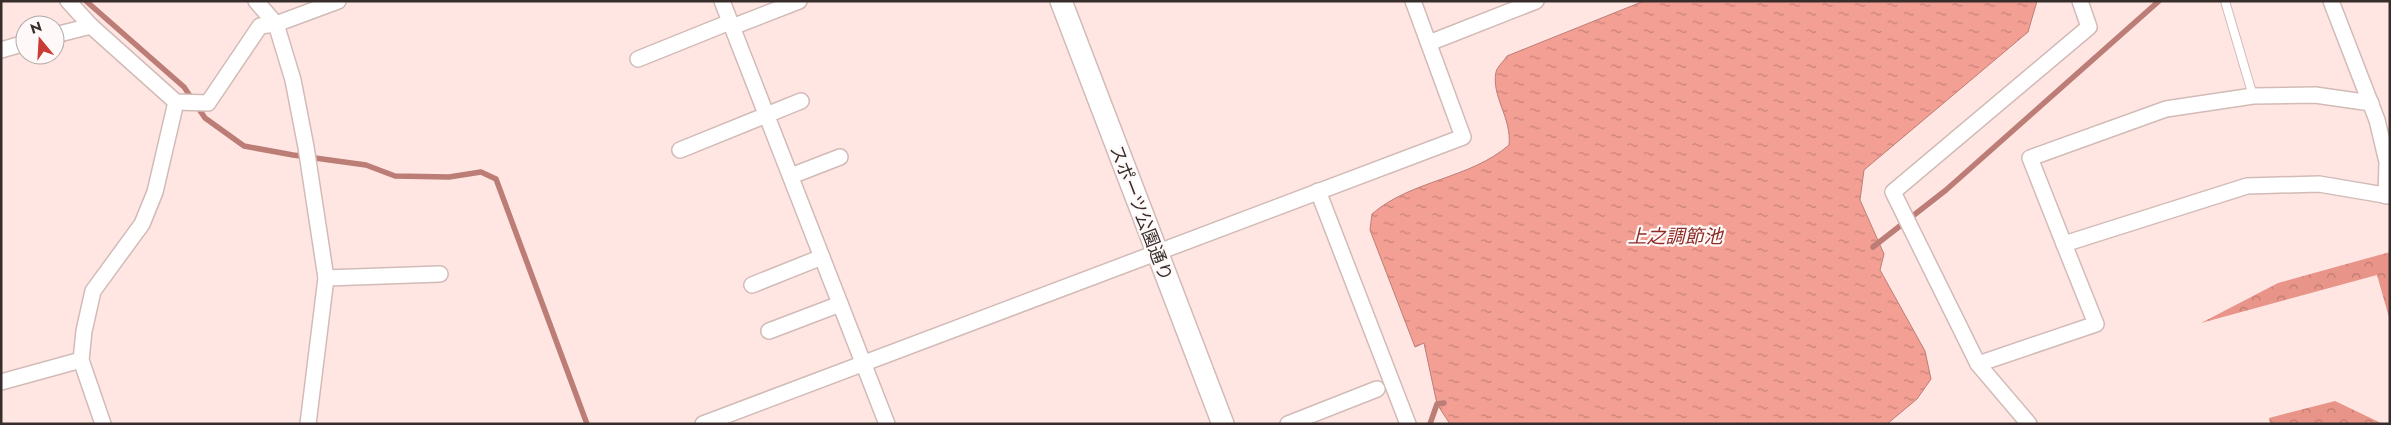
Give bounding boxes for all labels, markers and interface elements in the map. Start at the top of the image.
north arrow [15,15,65,65]
text: N [28,16,44,39]
street label: スポーツ公園通り [1103,141,1179,285]
water label: 上之調節池 [1627,223,1724,250]

